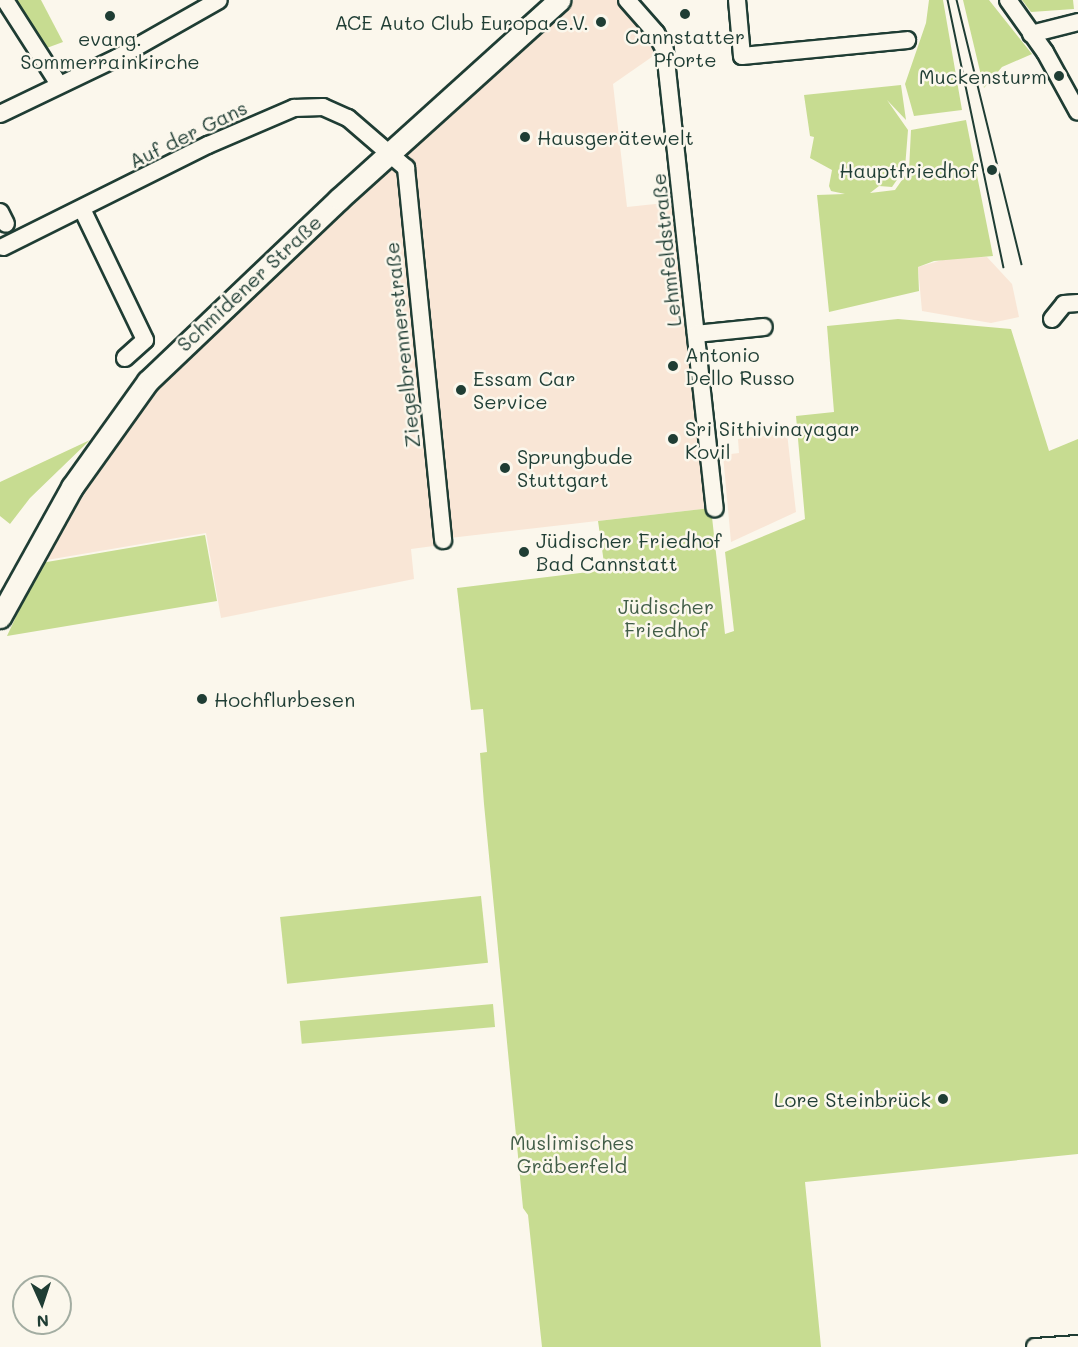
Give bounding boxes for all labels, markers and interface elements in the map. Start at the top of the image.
marker: Cannstatter Pforte [678,7,692,21]
marker: evang. Sommerrainkirche [103,9,117,23]
place label: ACE Auto Club Europa e.V. [334,10,589,34]
marker: ACE Auto Club Europa e.V. [594,15,608,29]
place label: Cannstatter Pforte [625,24,745,71]
place label: evang. Sommerrainkirche [20,26,200,73]
place label: Muckensturm [919,64,1047,88]
marker: Muckensturm [1052,69,1066,83]
street label: Auf der Gans [125,95,251,173]
place label: Hausgerätewelt [537,125,694,149]
marker: Hausgerätewelt [518,130,532,144]
place label: Hauptfriedhof [839,158,978,182]
marker: Hauptfriedhof [983,161,1001,179]
street label: Lehmfeldstraße [646,172,686,328]
street label: Schmidener Straße [172,210,326,356]
street label: Ziegelbrennerstraße [379,241,425,449]
place label: Antonio Dello Russo [685,342,794,389]
marker: Antonio Dello Russo [666,359,680,373]
place label: Essam Car Service [473,366,575,413]
marker: Essam Car Service [454,383,468,397]
place label: Sri Sithivinayagar Kovil [685,416,860,463]
marker: Sri Sithivinayagar Kovil [666,432,680,446]
place label: Sprungbude Stuttgart [517,444,633,491]
marker: Sprungbude Stuttgart [498,461,512,475]
place label: Jüdischer Friedhof Bad Cannstatt [536,528,722,575]
marker: Jüdischer Friedhof Bad Cannstatt [517,545,531,559]
park label: Jüdischer Friedhof [618,594,714,641]
place label: Hochflurbesen [214,687,355,711]
marker: Hochflurbesen [195,692,209,706]
place label: Lore Steinbrück [774,1087,931,1111]
marker: Lore Steinbrück [936,1092,950,1106]
park label: Muslimisches Gräberfeld [510,1130,634,1177]
north arrow [12,1275,72,1335]
text: N [36,1311,49,1332]

